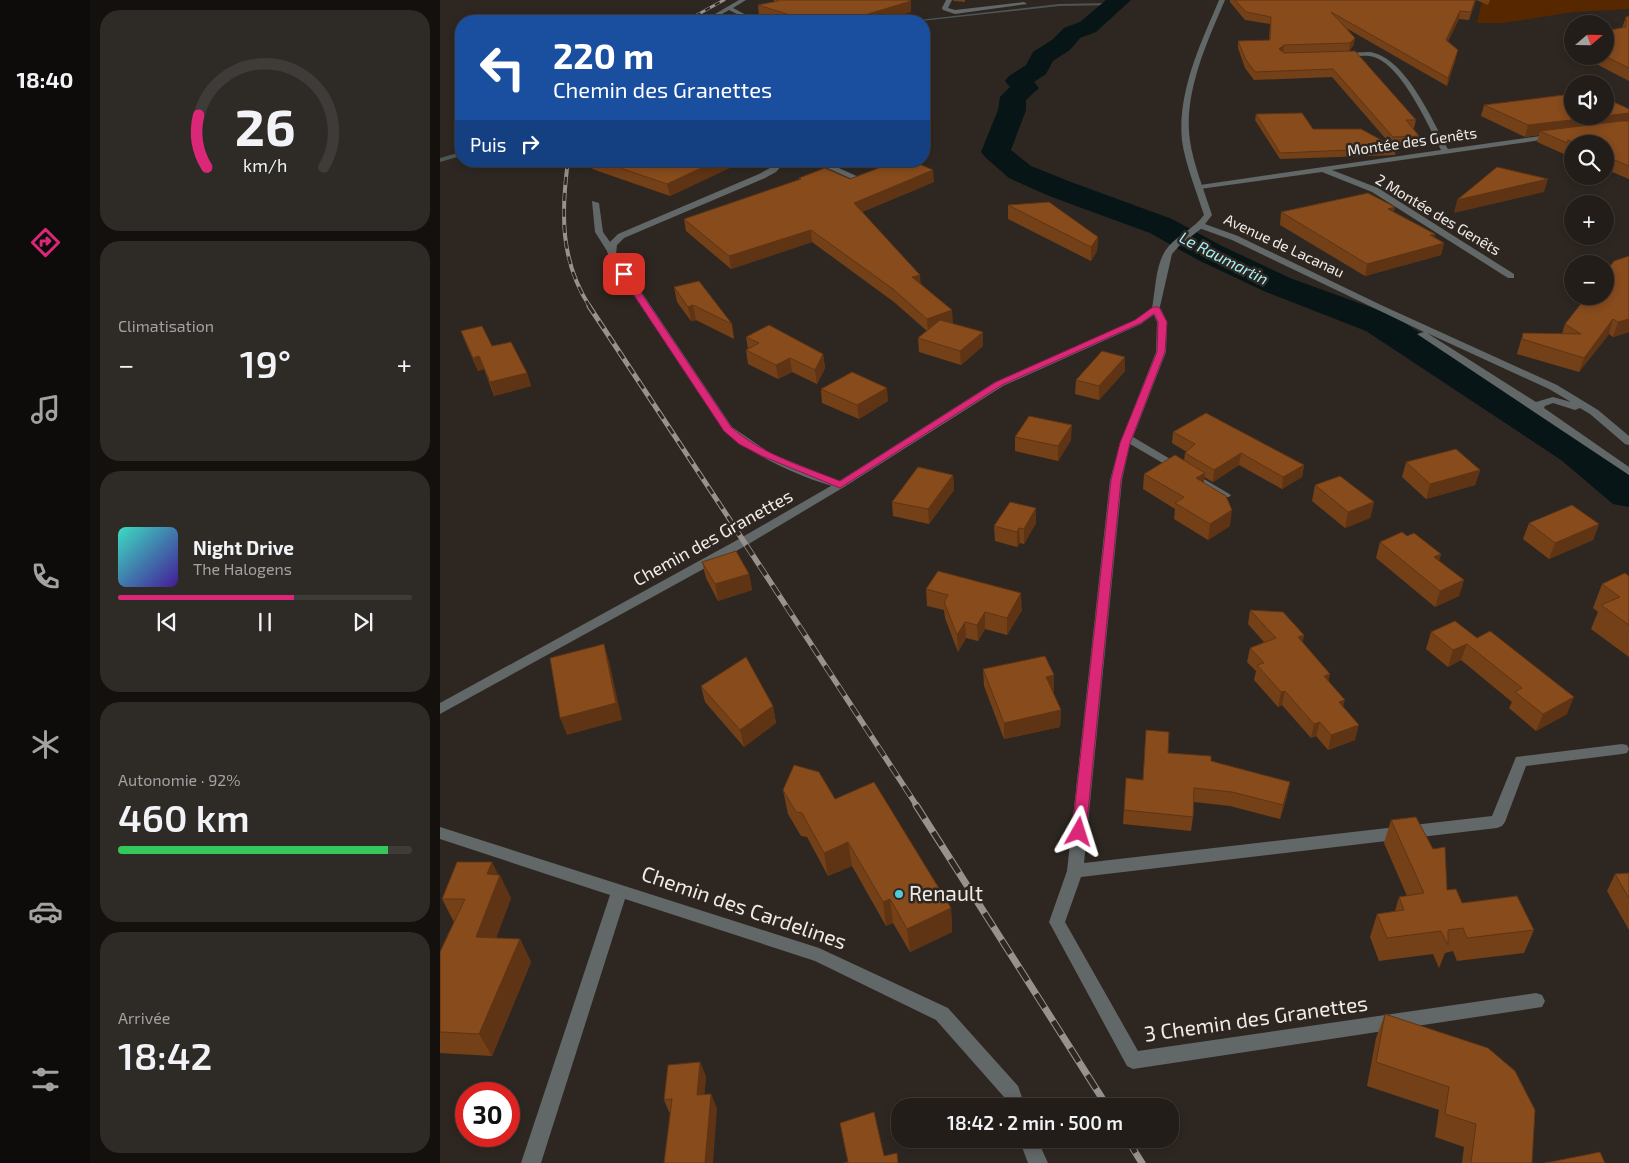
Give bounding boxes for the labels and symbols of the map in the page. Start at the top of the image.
north arrow [1564,15,1614,65]
street label: Montée des Genêts [1346,123,1478,159]
street label: 2 Montée des Genêts [1373,170,1504,259]
street label: Avenue de Lacanau [1221,209,1347,281]
water label: Le Raumartin [1177,227,1272,288]
pin [603,253,645,295]
street label: Chemin des Granettes [629,484,796,590]
position arrow [1052,805,1104,857]
street label: Chemin des Cardelines [639,860,850,953]
place label: Renault [909,880,983,905]
marker: Renault [893,888,905,900]
street label: 3 Chemin des Granettes [1142,989,1369,1046]
speed limit sign: 30 [455,1082,520,1147]

